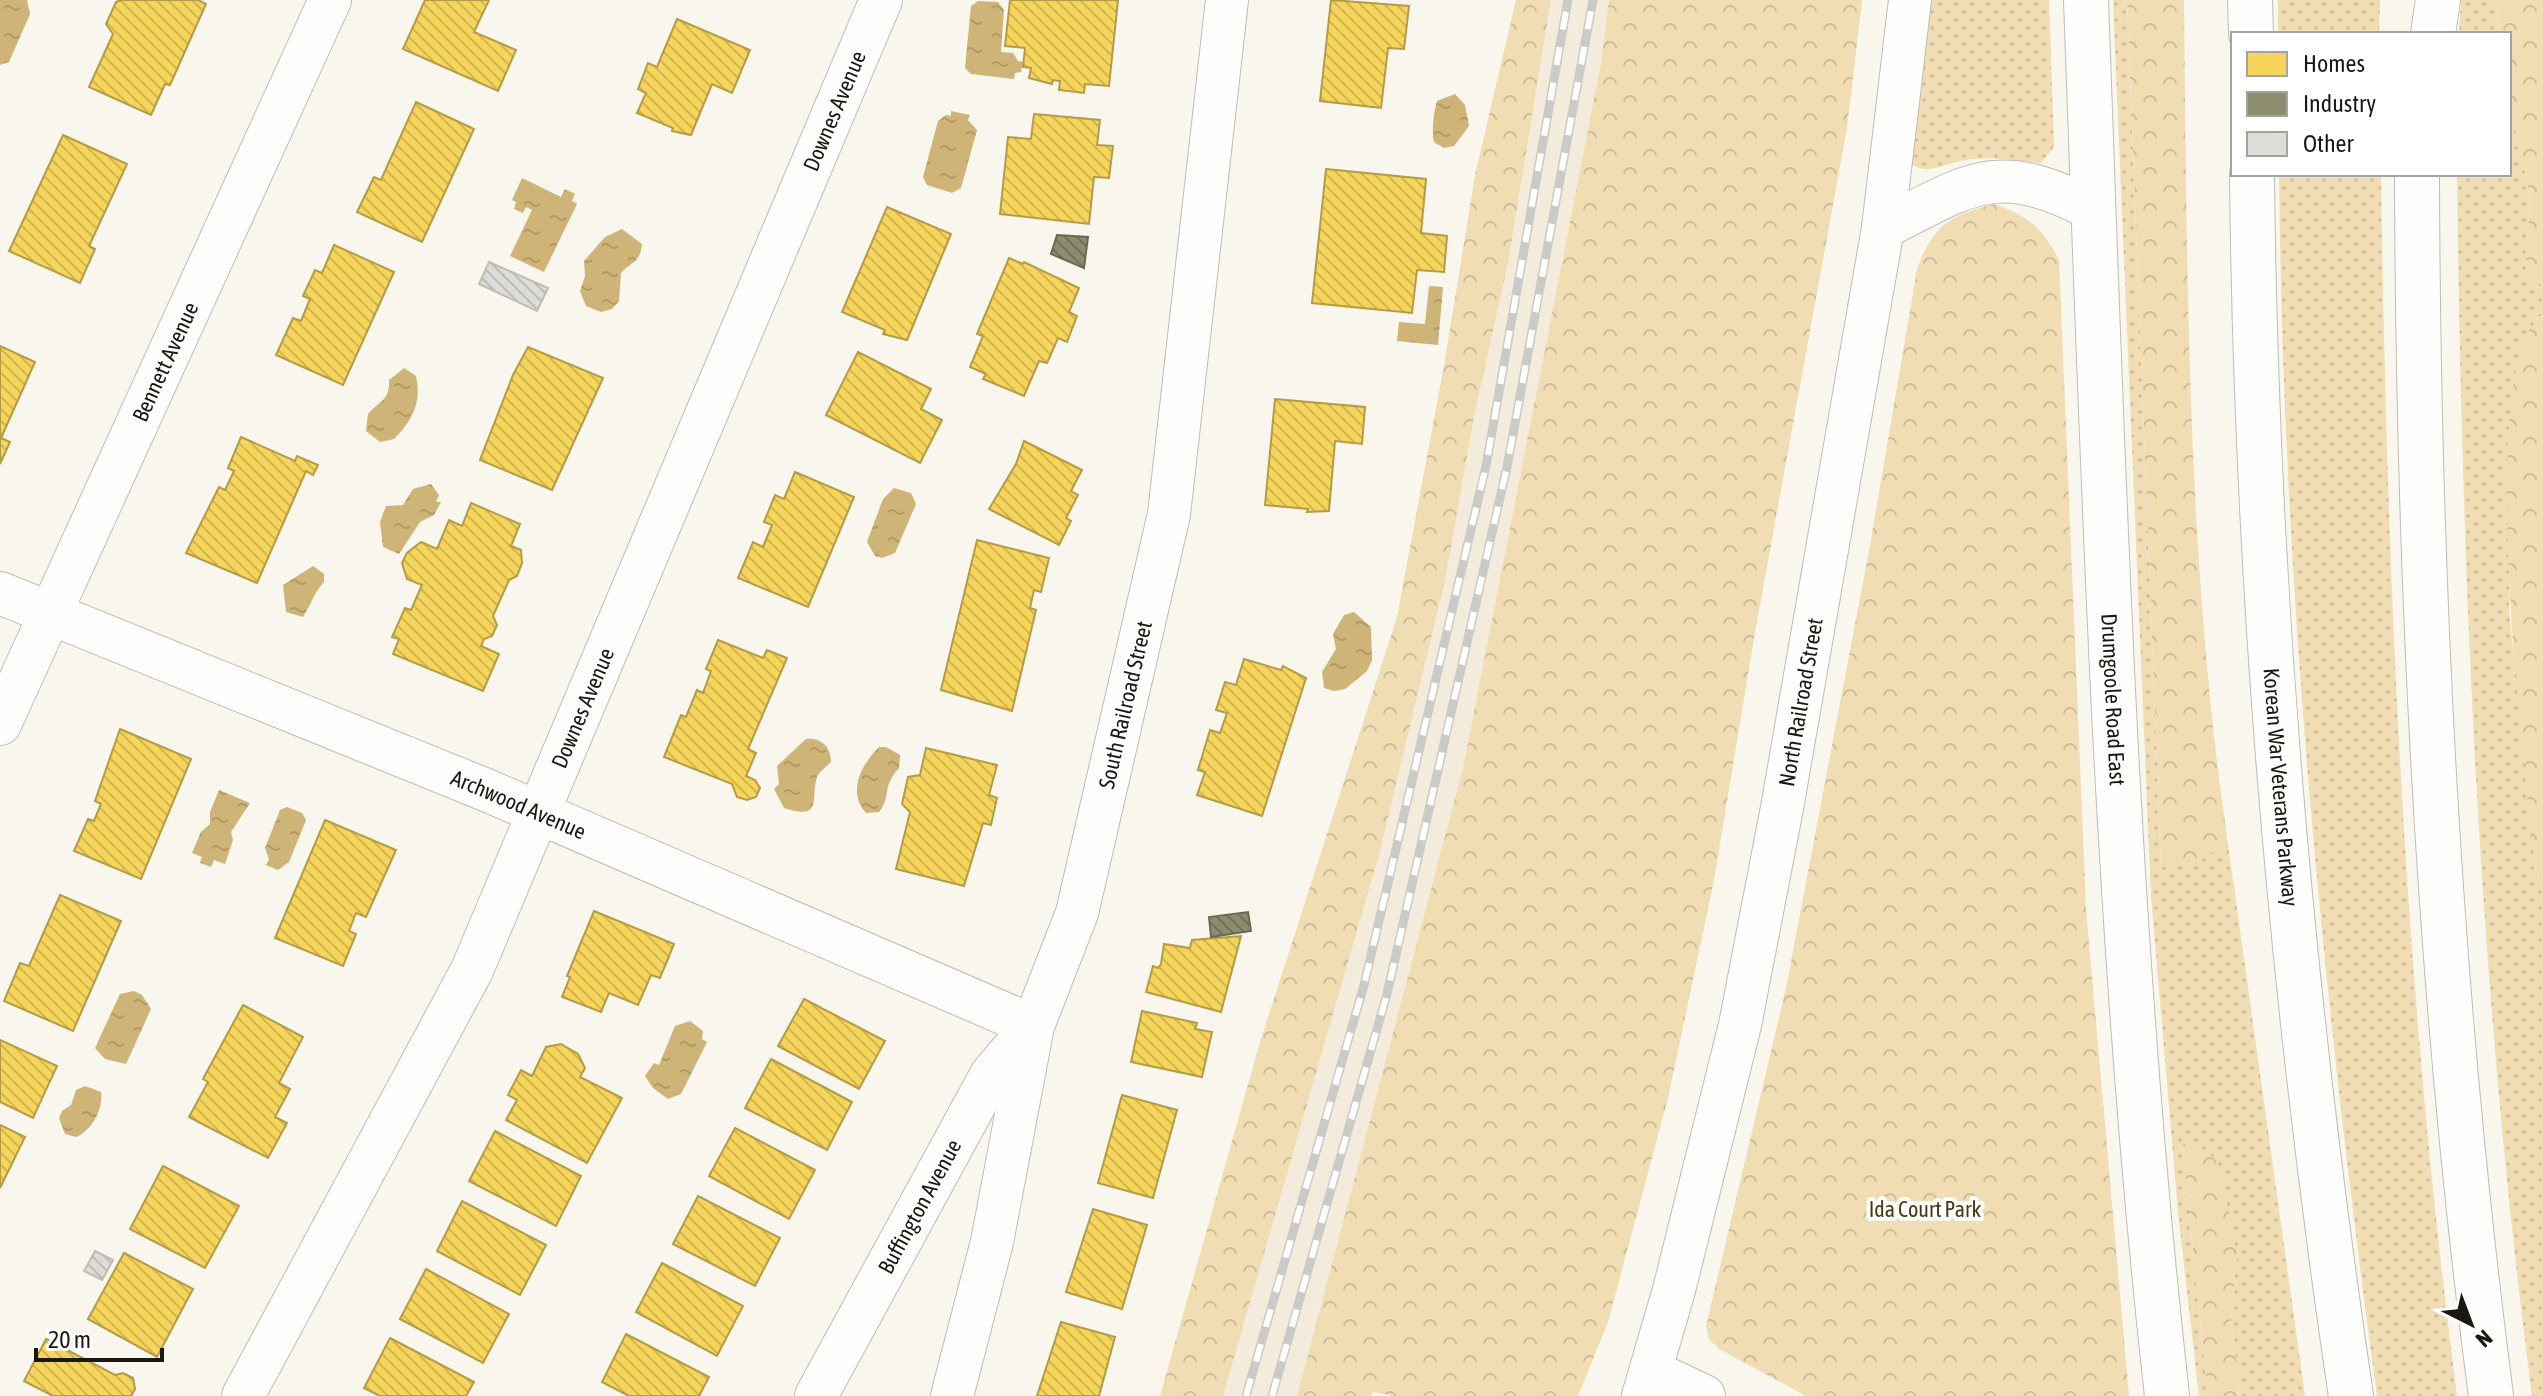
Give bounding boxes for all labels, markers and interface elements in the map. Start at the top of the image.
legend [2231,32,2511,176]
street label: Downes Avenue [797,47,871,175]
text: Homes [2303,50,2365,77]
text: Industry [2303,90,2376,117]
text: Other [2303,130,2354,157]
street label: Bennett Avenue [127,298,204,426]
street label: Drumgoole Road East [2096,613,2131,786]
street label: North Railroad Street [1773,616,1828,788]
street label: South Railroad Street [1093,618,1157,791]
street label: Downes Avenue [546,644,619,772]
street label: Korean War Veterans Parkway [2259,667,2304,908]
street label: Archwood Avenue [447,764,590,845]
street label: Buffington Avenue [872,1135,967,1278]
park label: Ida Court Park [1869,1196,1982,1222]
north arrow [2431,1284,2511,1364]
scale bar [36,1312,162,1362]
text: N [2471,1325,2498,1353]
text: 20 m [48,1326,91,1353]

